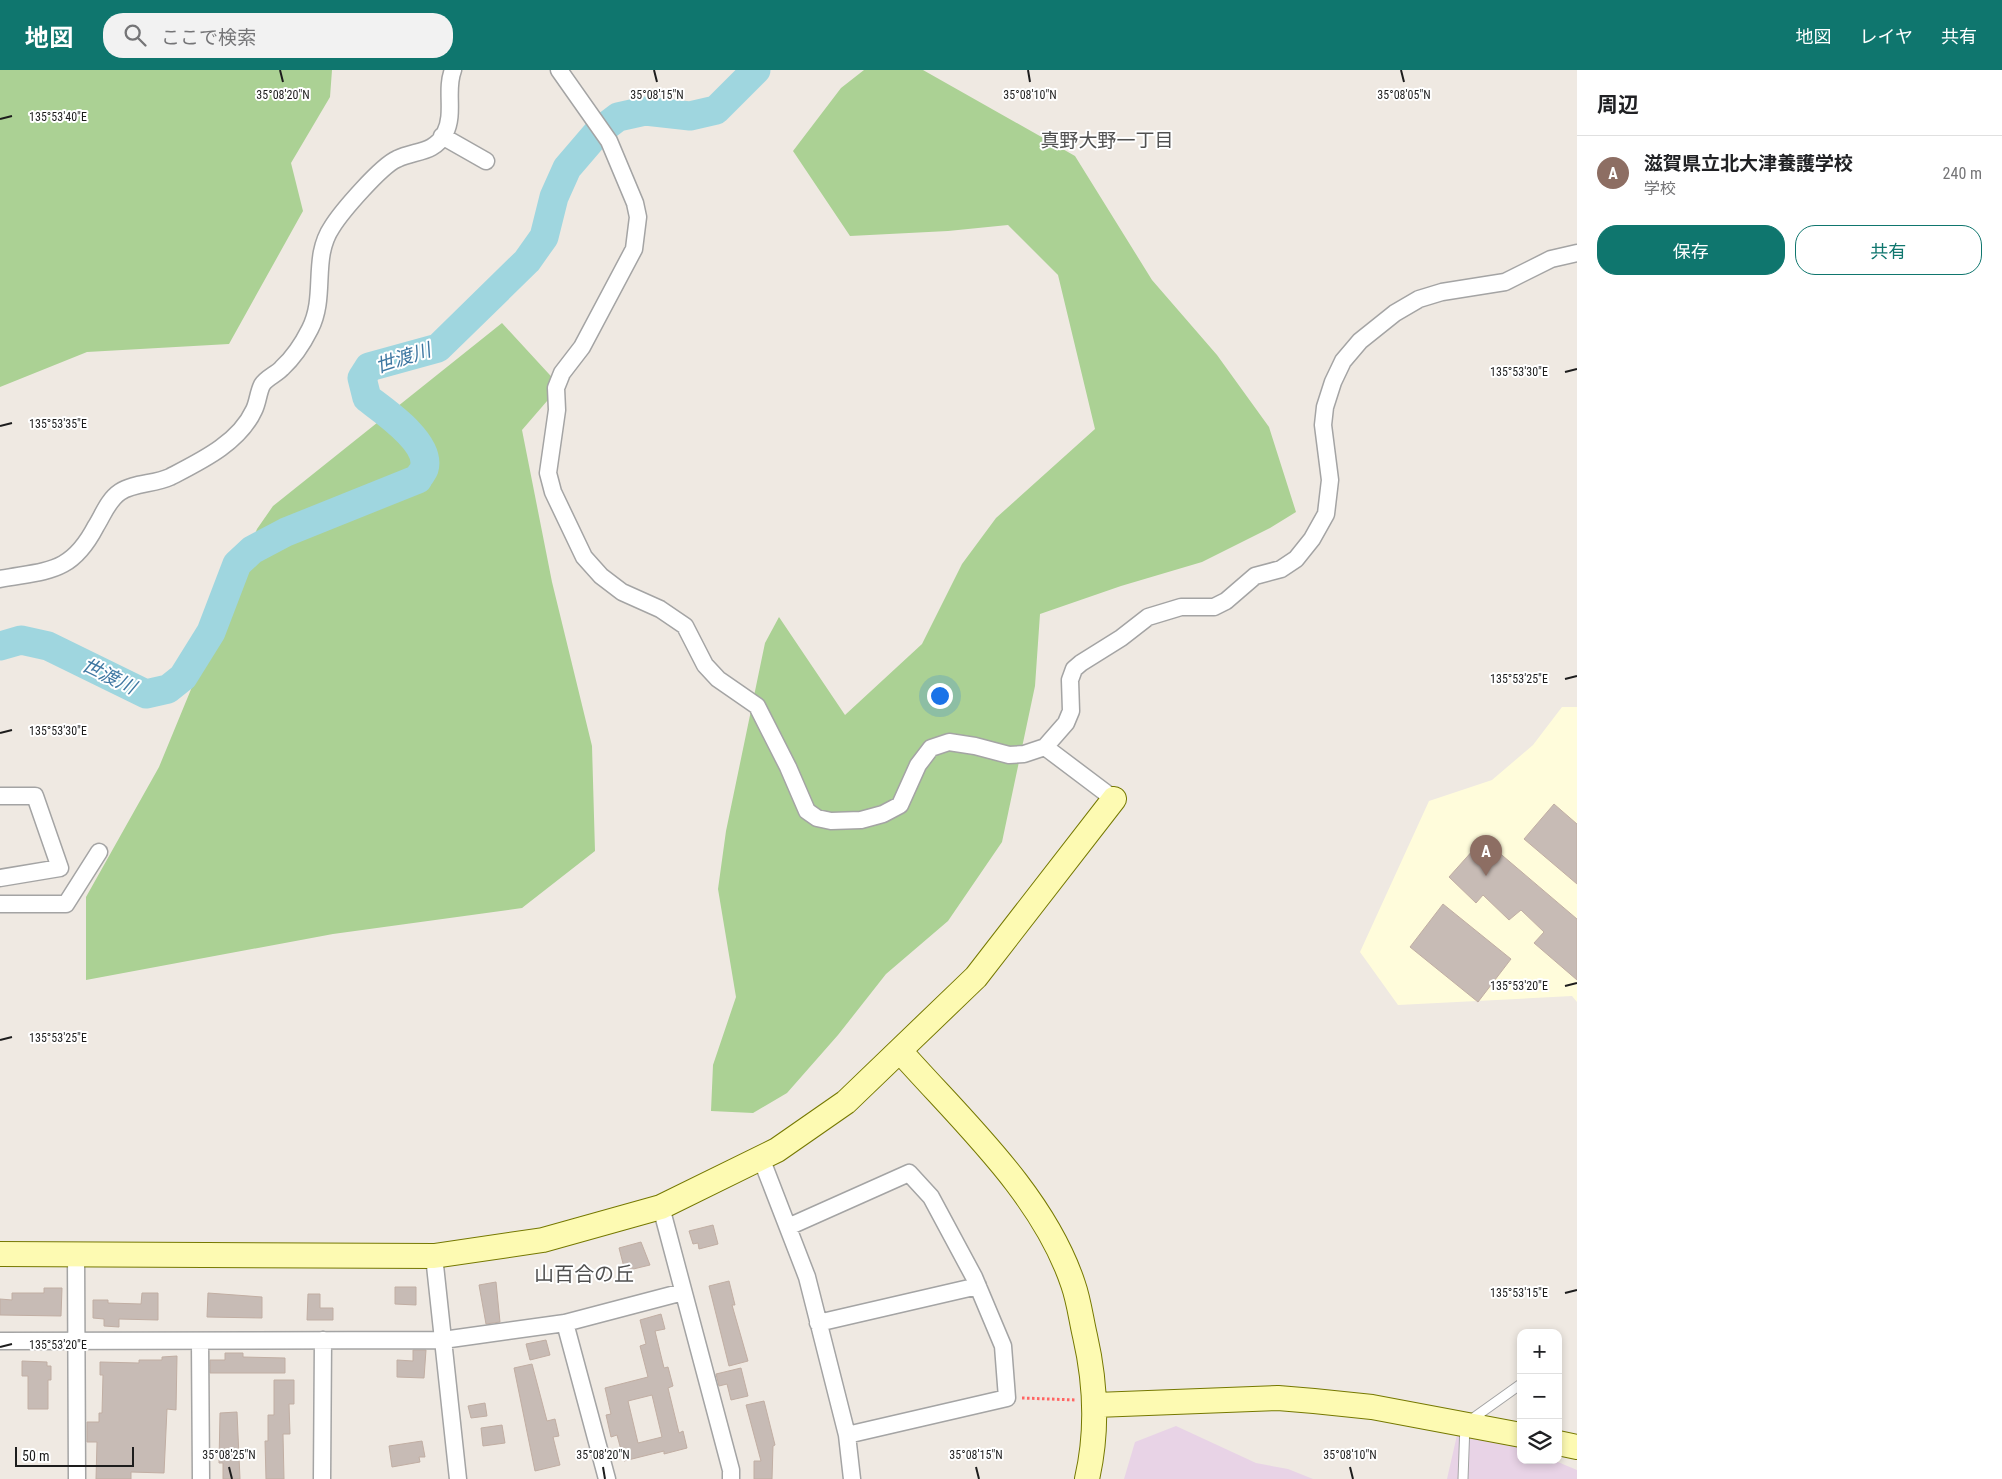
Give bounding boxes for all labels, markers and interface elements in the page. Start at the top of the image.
search box [103,13,453,58]
icon: search [121,21,149,49]
text: 地図 [25,24,73,52]
text: ここで検索 [161,26,256,49]
text: 地図 [1796,26,1832,47]
text: レイヤ [1860,26,1913,47]
text: 共有 [1941,26,1977,47]
text: 35°08'20"N [256,88,310,102]
text: 35°08'15"N [630,88,684,102]
text: 35°08'10"N [1003,88,1057,102]
text: 35°08'05"N [1377,88,1431,102]
text: 周辺 [1597,93,1639,117]
text: 135°53'40"E [29,110,87,124]
district label: 真野大野一丁目 [1040,129,1174,152]
text: 滋賀県立北大津養護学校 [1644,152,1853,175]
text: A [1608,164,1618,183]
text: 240 m [1943,164,1982,183]
text: 学校 [1644,179,1676,198]
button: 保存 [1597,225,1785,275]
button: 共有 [1795,225,1982,275]
water label: 世渡川 [372,338,436,378]
text: 135°53'30"E [1490,365,1548,379]
text: 135°53'35"E [29,417,87,431]
water label: 世渡川 [78,653,141,700]
text: 135°53'25"E [1490,672,1548,686]
your location [927,683,953,709]
text: 135°53'30"E [29,724,87,738]
pin: A [1470,835,1502,876]
text: 135°53'20"E [1490,979,1548,993]
text: 135°53'25"E [29,1031,87,1045]
district label: 山百合の丘 [534,1262,634,1286]
text: 135°53'15"E [1490,1286,1548,1300]
map controls [1517,1329,1562,1464]
button: + [1517,1329,1562,1374]
text: 135°53'20"E [29,1338,87,1352]
button: − [1517,1374,1562,1419]
button: layers [1517,1419,1562,1464]
scale bar [15,1444,134,1467]
text: 50 m [22,1448,50,1464]
text: 35°08'25"N [202,1448,256,1462]
text: 35°08'20"N [576,1448,630,1462]
text: 35°08'15"N [949,1448,1003,1462]
text: 35°08'10"N [1323,1448,1377,1462]

